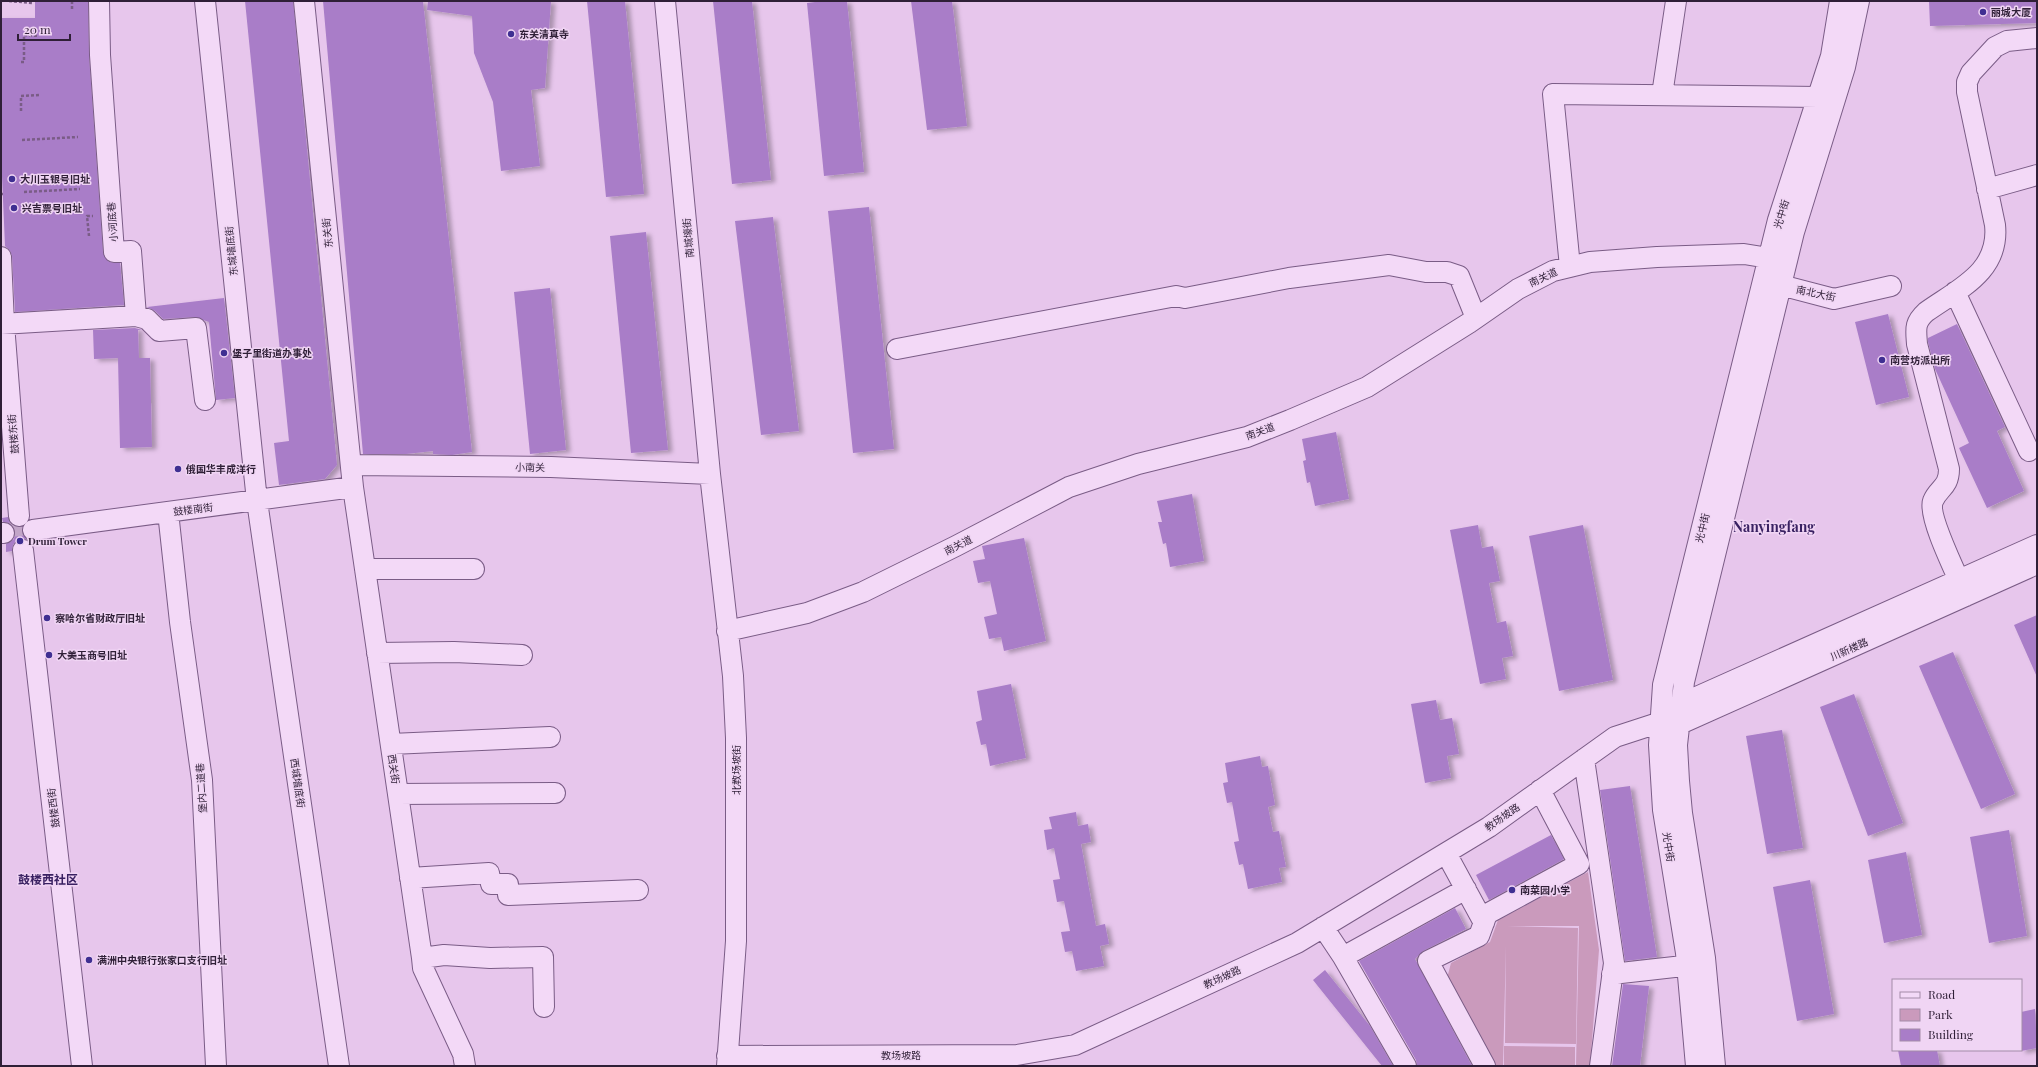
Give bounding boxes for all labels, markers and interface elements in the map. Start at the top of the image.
place label: 丽城大厦 [1991,5,2031,19]
marker: 丽城大厦 [1978,7,1988,17]
scale bar [18,16,70,42]
text: 20 m [24,21,51,37]
place label: 东关清真寺 [519,27,569,41]
marker: 东关清真寺 [506,29,516,39]
place label: 大川玉银号旧址 [20,172,90,186]
marker: 大川玉银号旧址 [7,174,17,184]
street label: 光中街 [1770,198,1792,230]
place label: 兴吉票号旧址 [22,201,82,215]
street label: 小河底巷 [104,202,120,242]
marker: 兴吉票号旧址 [9,203,19,213]
street label: 东关街 [318,217,336,249]
street label: 南城壕街 [679,217,697,259]
street label: 东城墙底街 [221,225,241,277]
street label: 南关道 [1526,264,1560,290]
street label: 南北大街 [1795,282,1837,304]
place label: 堡子里街道办事处 [232,346,312,360]
marker: 堡子里街道办事处 [219,348,229,358]
place label: 南营坊派出所 [1890,353,1950,367]
marker: 南营坊派出所 [1877,355,1887,365]
street label: 鼓楼东街 [4,413,22,455]
street label: 南关道 [1244,419,1276,443]
street label: 小南关 [515,460,545,474]
place label: 俄国华丰成洋行 [185,462,256,476]
marker: 俄国华丰成洋行 [173,464,183,474]
street label: 鼓楼南街 [172,500,214,518]
street label: 光中街 [1692,512,1712,544]
district label: Nanyingfang [1733,517,1815,536]
street label: 南关道 [941,532,975,558]
place label: Drum Tower [28,534,87,548]
marker: Drum Tower [15,536,25,546]
place label: 察哈尔省财政厅旧址 [55,611,145,625]
marker: 察哈尔省财政厅旧址 [42,613,52,623]
street label: 川新楼路 [1828,634,1870,664]
place label: 大美玉商号旧址 [57,648,127,662]
marker: 大美玉商号旧址 [44,650,54,660]
street label: 北教场坡街 [729,745,743,795]
street label: 西关街 [385,753,403,785]
street label: 西城墙底街 [288,757,308,809]
street label: 堡内二道巷 [192,763,210,813]
street label: 鼓楼西街 [44,787,62,829]
street label: 教场坡路 [1482,800,1522,834]
street label: 光中街 [1660,831,1678,863]
district label: 鼓楼西社区 [18,871,78,887]
place label: 南菜园小学 [1520,883,1570,897]
marker: 南菜园小学 [1507,885,1517,895]
place label: 满洲中央银行张家口支行旧址 [97,953,227,967]
marker: 满洲中央银行张家口支行旧址 [84,955,94,965]
street label: 教场坡路 [1201,962,1243,992]
legend [1892,979,2022,1051]
text: Road [1928,986,1955,1002]
text: Park [1928,1006,1953,1022]
text: Building [1928,1026,1974,1042]
street label: 教场坡路 [881,1048,921,1062]

